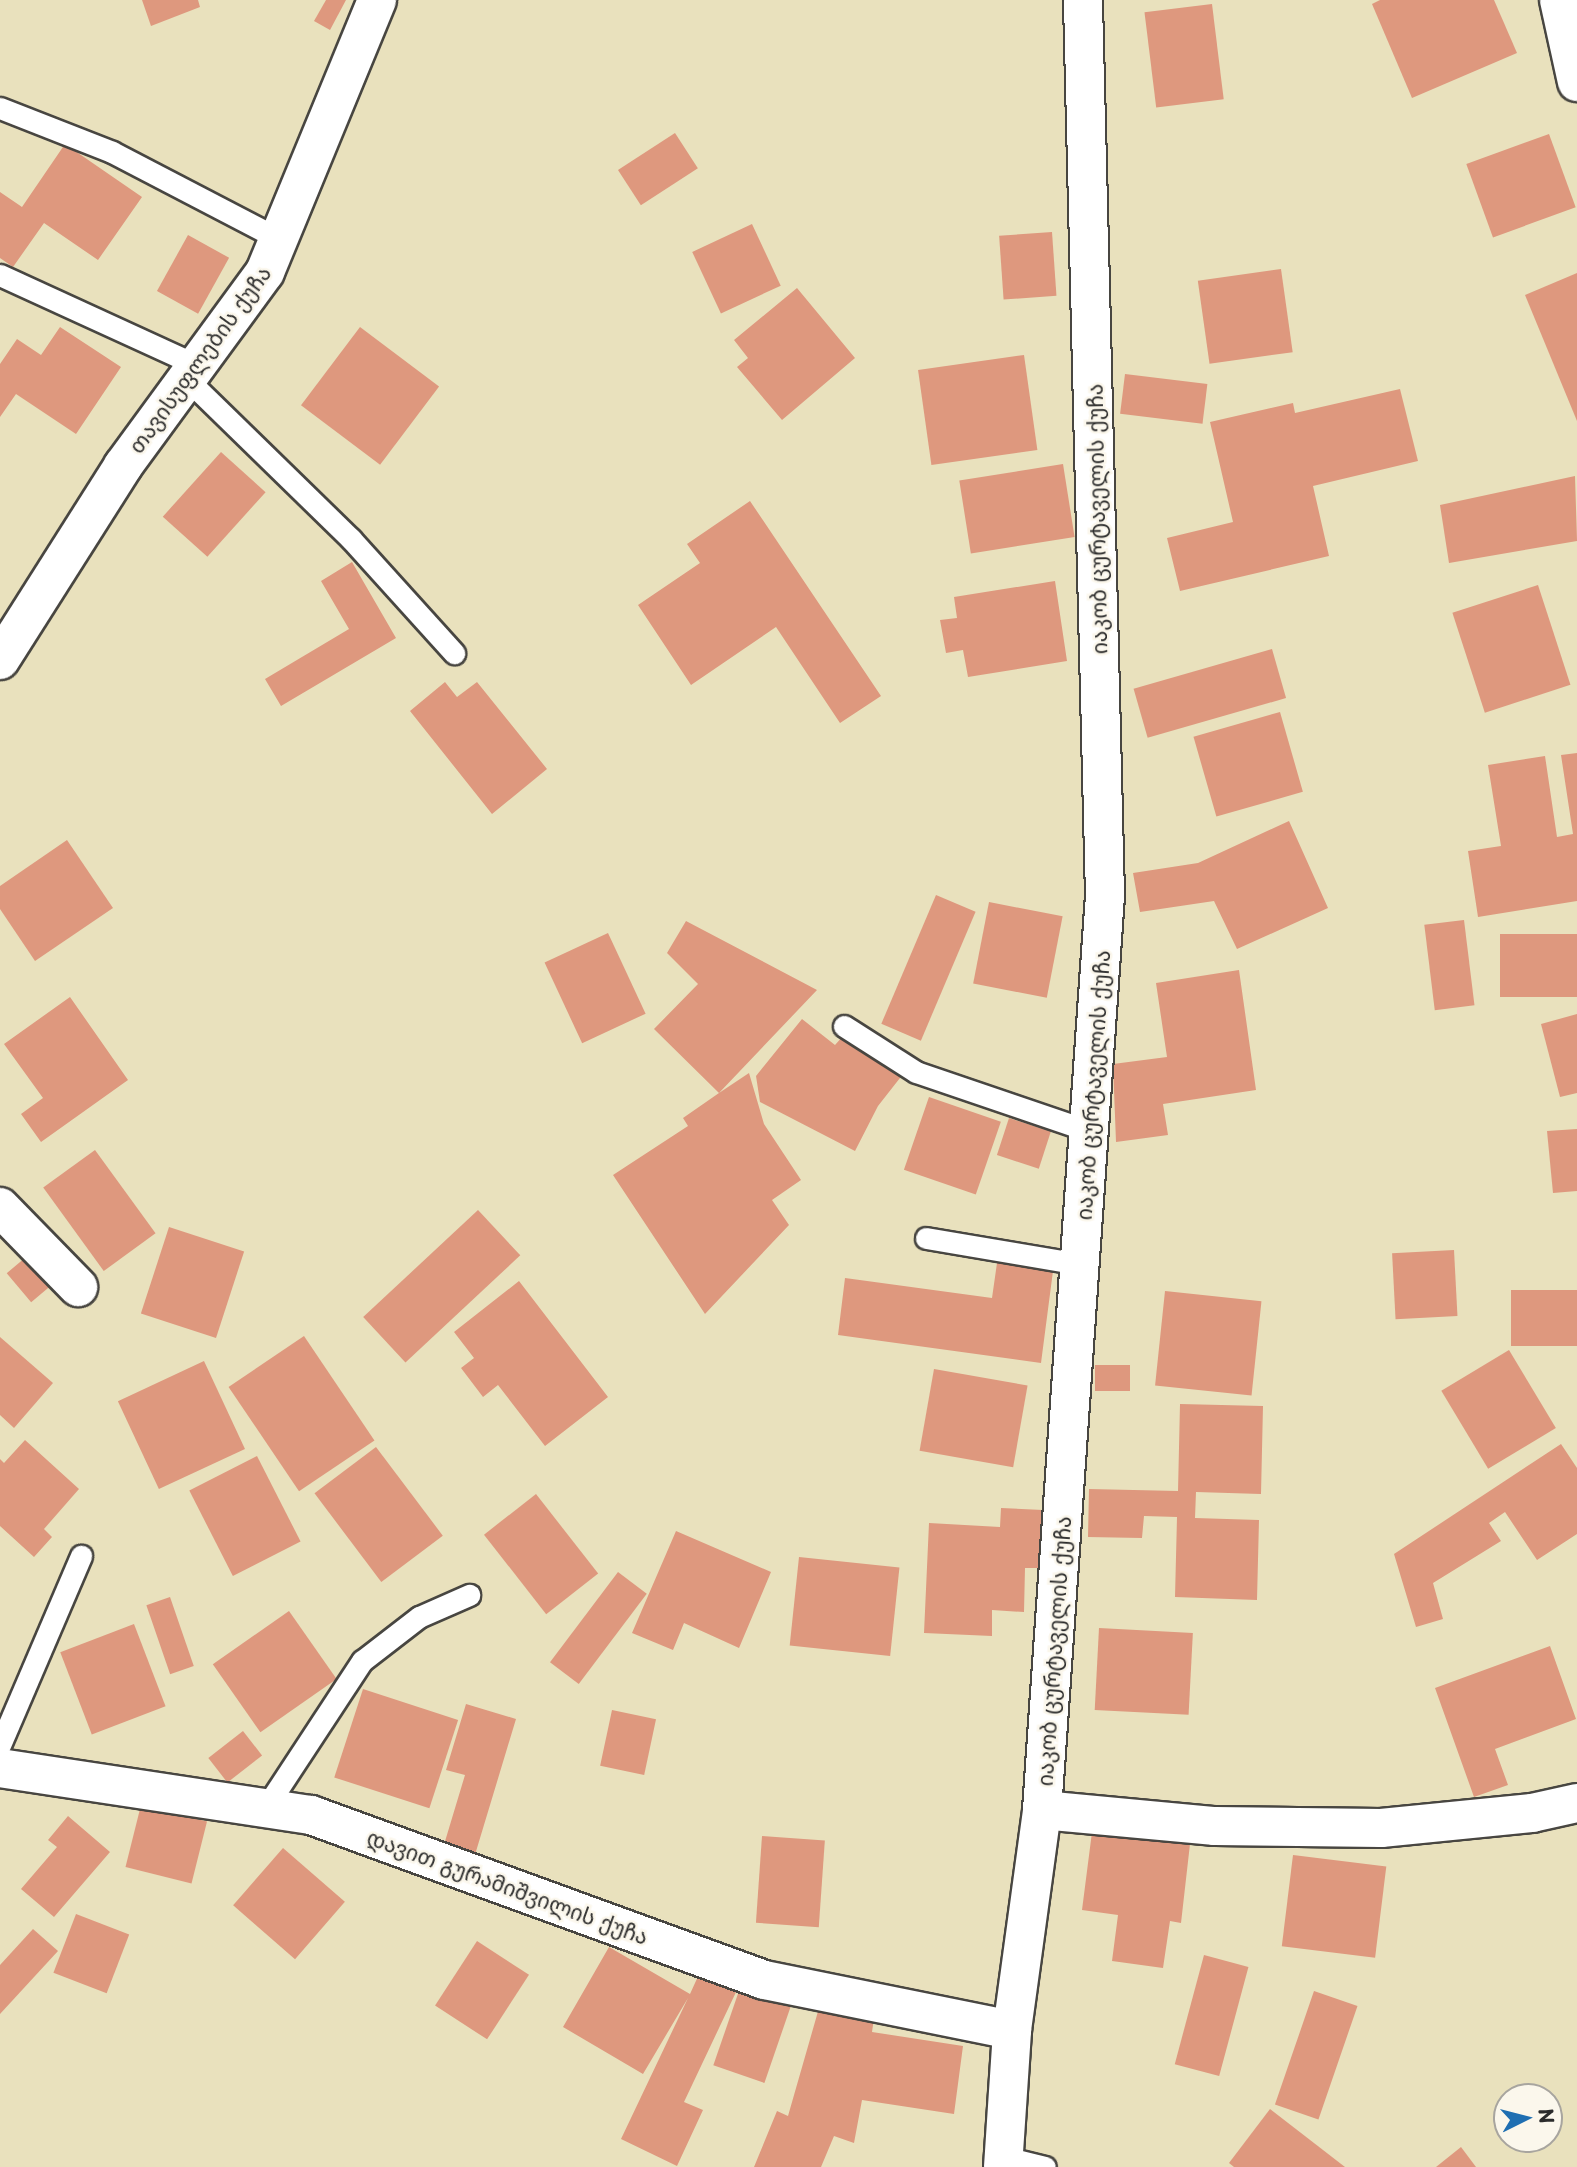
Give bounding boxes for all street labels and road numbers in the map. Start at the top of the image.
street label: თავისუფლების ქუჩა [123,261,275,457]
street label: იაკობ ცურტაველის ქუჩა [1081,383,1111,655]
street label: იაკობ ცურტაველის ქუჩა [1070,949,1114,1221]
street label: იაკობ ცურტაველის ქუჩა [1031,1515,1075,1787]
street label: დავით გურამიშვილის ქუჩა [364,1823,652,1949]

